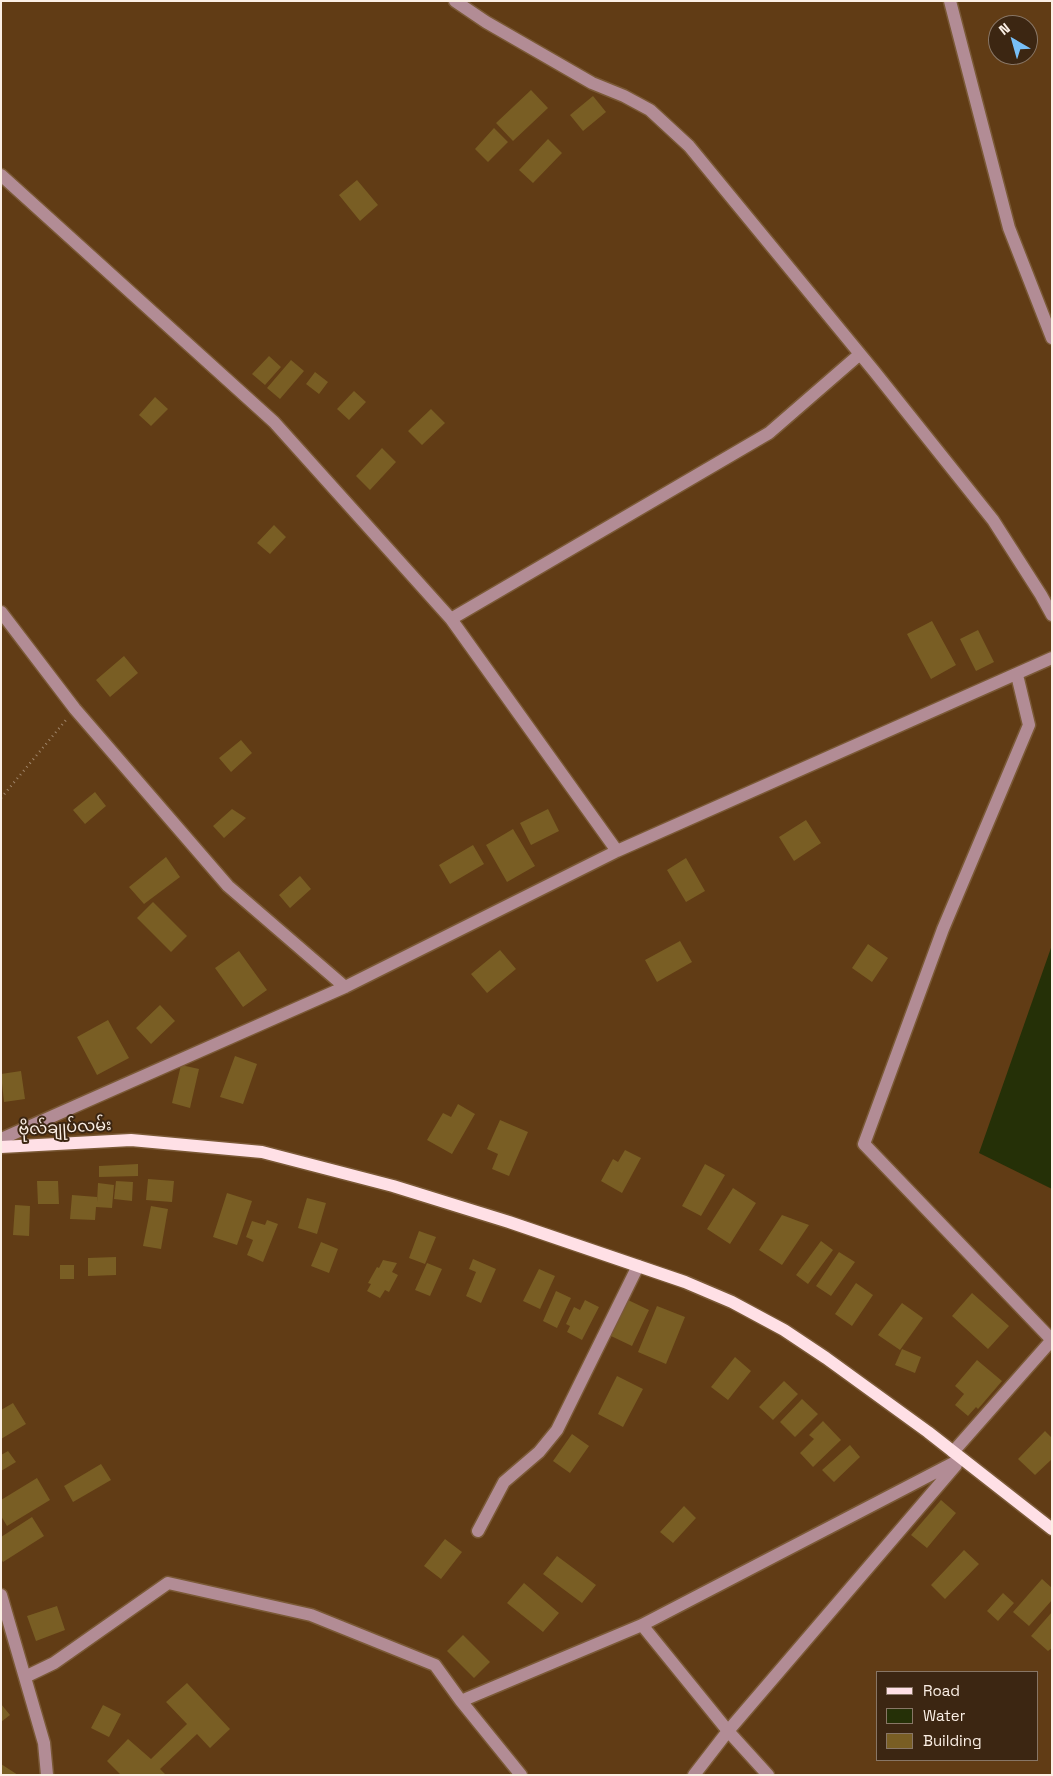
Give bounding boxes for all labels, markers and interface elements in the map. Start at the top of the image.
north arrow [988,15,1038,65]
text: N [995,19,1014,39]
street label: ဗိုလ်ချုပ်လမ်း [18,1116,112,1140]
legend [876,1671,1038,1761]
text: Road [923,1681,960,1700]
text: Water [923,1706,965,1725]
text: Building [923,1731,982,1750]

